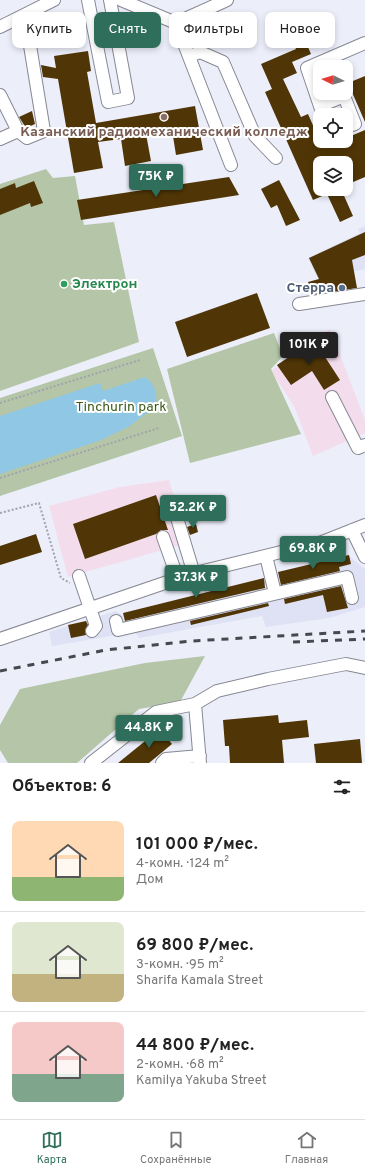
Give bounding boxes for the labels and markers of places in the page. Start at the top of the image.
marker: Казанский радиомеханический колледж [159,112,169,122]
place label: Казанский радиомеханический колледж [20,124,308,141]
pin: 75K ₽ [128,164,184,198]
place label: Электрон [72,276,137,293]
marker: Электрон [59,279,69,289]
place label: Стерра [287,280,334,297]
marker: Стерра [337,283,347,293]
pin: 101K ₽ [276,332,342,366]
pin: 52.2K ₽ [156,495,230,529]
pin: 69.8K ₽ [276,536,350,570]
pin: 37.3K ₽ [159,565,233,599]
pin: 44.8K ₽ [112,715,186,749]

